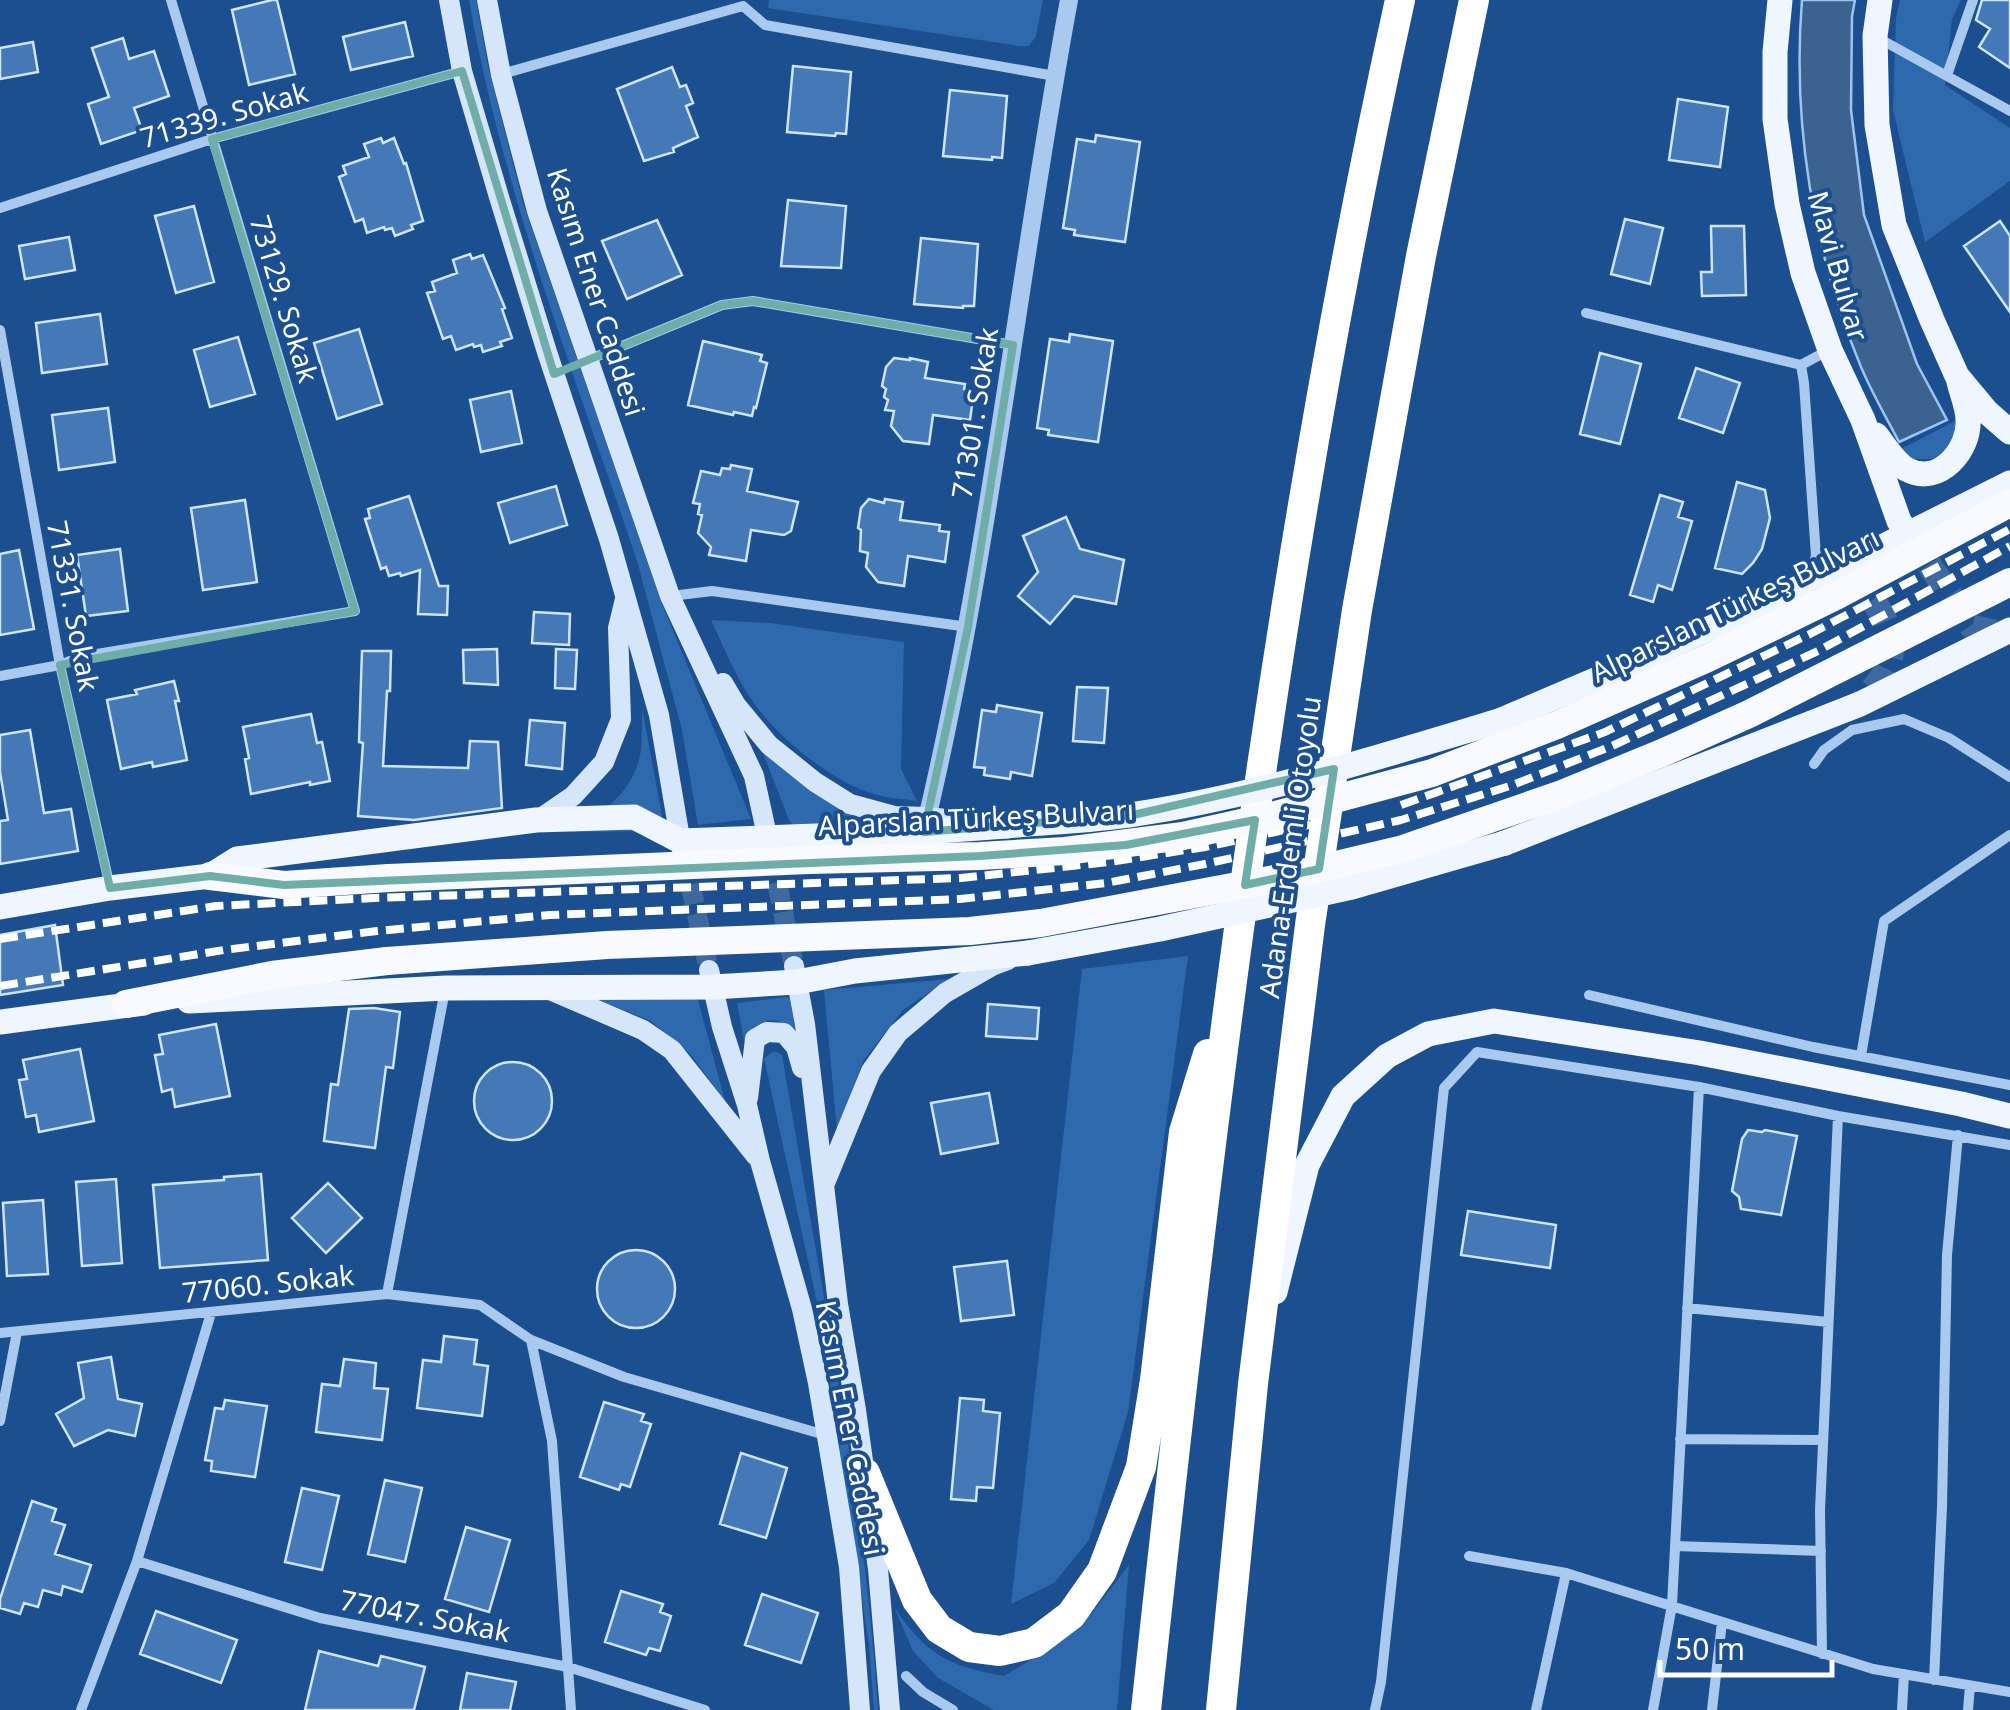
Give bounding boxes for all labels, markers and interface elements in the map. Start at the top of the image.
street label: 71339. Sokak [135,72,312,156]
street label: Kasım Ener Caddesi [539,163,655,421]
street label: Mavi Bulvar [1799,186,1879,345]
street label: 73129. Sokak [242,211,328,387]
street label: 71301. Sokak [942,324,1006,501]
street label: 71331. Sokak [39,517,109,694]
street label: Alparslan Türkeş Bulvarı [1584,518,1885,691]
street label: Adana-Erdemli Otoyolu [1249,693,1329,1000]
street label: Alparslan Türkeş Bulvarı [817,790,1135,844]
street label: 77060. Sokak [180,1255,356,1311]
street label: Kasım Ener Caddesi [808,1297,894,1559]
street label: 77047. Sokak [337,1580,514,1650]
scale bar [1660,1615,1832,1677]
text: 50 m [1675,1628,1745,1669]

